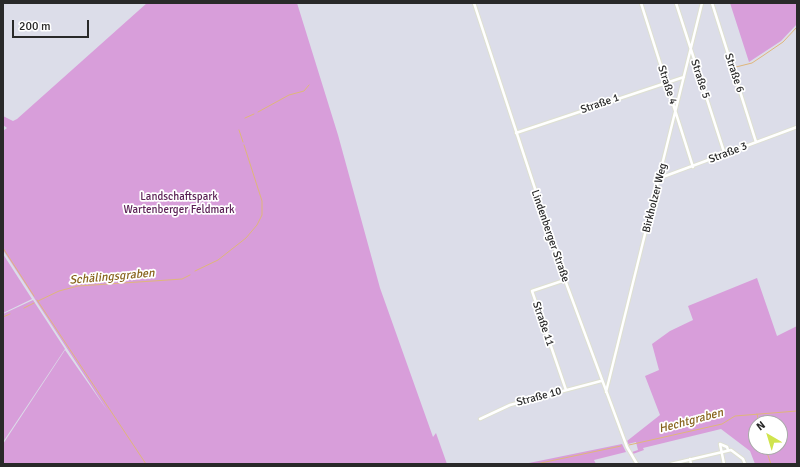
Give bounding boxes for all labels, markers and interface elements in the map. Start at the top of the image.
scale bar [14,12,91,38]
text: 200 m [19,19,51,34]
street label: Straße 6 [722,52,746,94]
street label: Straße 5 [688,58,712,100]
street label: Straße 4 [655,64,679,106]
street label: Straße 1 [579,91,621,117]
street label: Straße 3 [707,140,749,166]
street label: Birkholzer Weg [640,162,670,234]
street label: Lindenberger Straße [528,188,572,284]
park label: Landschaftspark Wartenberger Feldmark [124,190,234,216]
water label: Schälingsgraben [69,266,155,288]
street label: Straße 11 [529,300,557,348]
street label: Straße 10 [515,385,563,409]
water label: Hechtgraben [657,405,725,437]
north arrow [748,415,788,455]
text: N [754,418,768,433]

